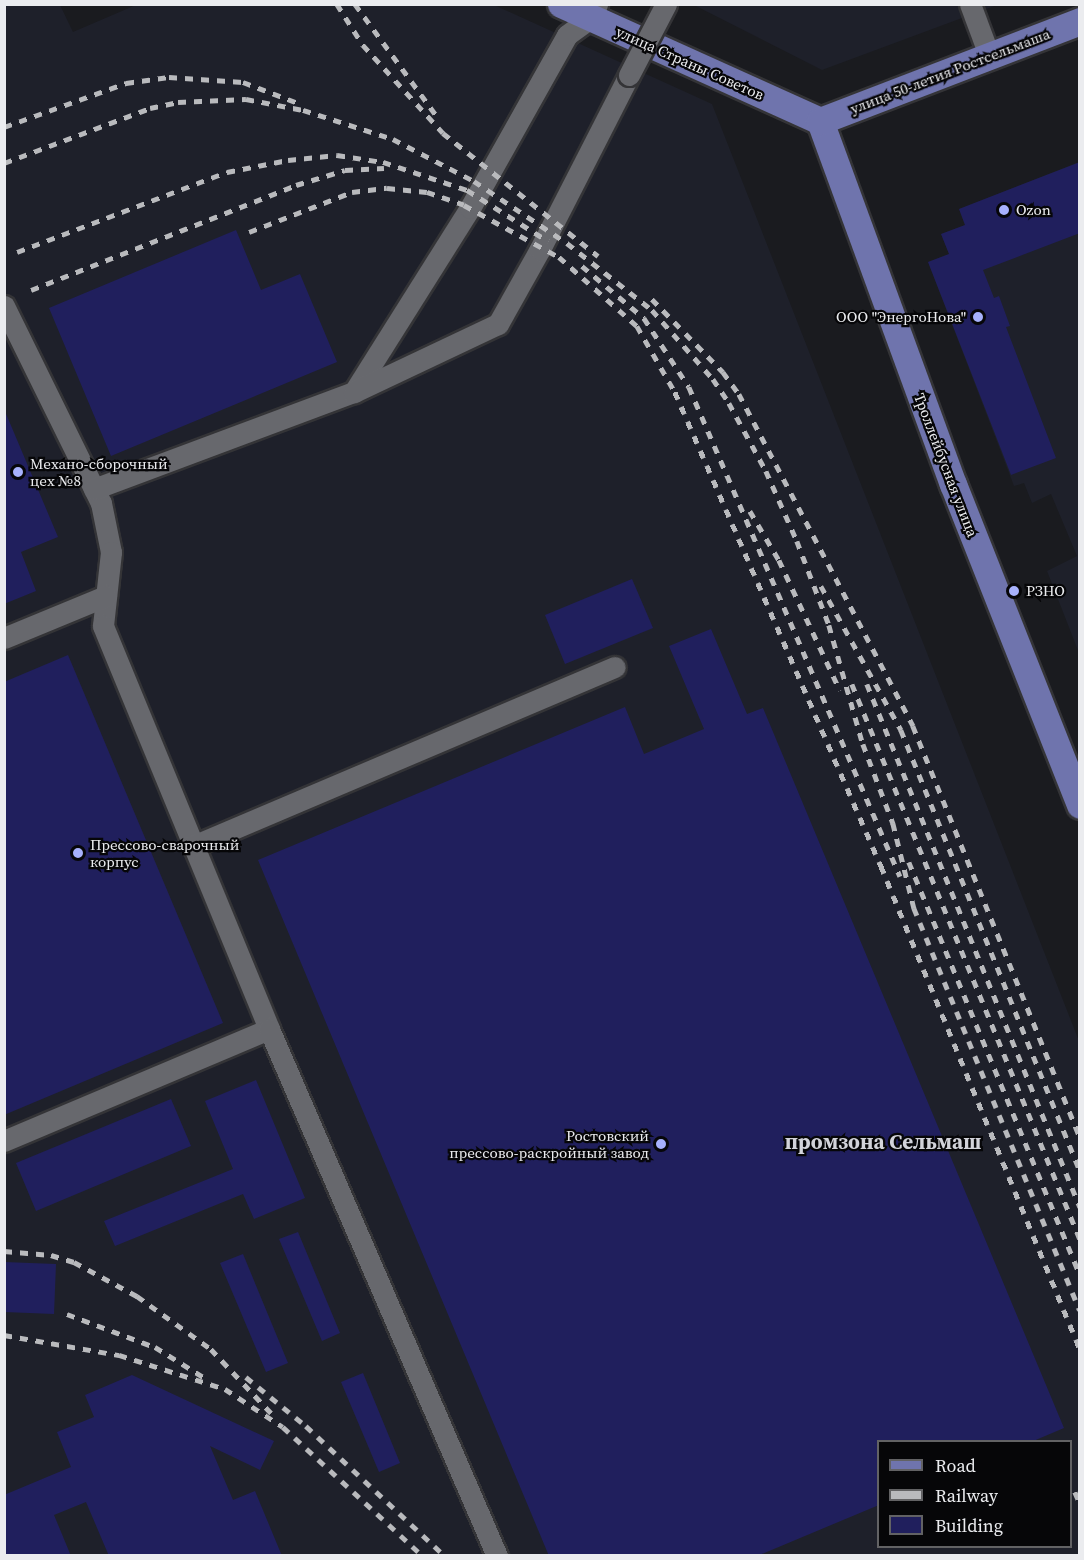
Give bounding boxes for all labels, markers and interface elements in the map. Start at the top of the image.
street label: улица Страны Советов [613,22,767,104]
street label: улица 50-летия Ростсельмаша [847,24,1053,118]
place label: Ozon [1016,201,1051,219]
marker: Ozon [997,203,1011,217]
place label: ООО "ЭнергоНова" [836,308,966,326]
marker: ООО "ЭнергоНова" [971,310,985,324]
street label: Троллейбусная улица [910,391,982,539]
place label: Механо-сборочный цех №8 [30,454,168,489]
marker: Механо-сборочный цех №8 [11,465,25,479]
place label: РЗНО [1026,582,1065,600]
marker: РЗНО [1007,584,1021,598]
place label: Прессово-сварочный корпус [90,835,239,870]
marker: Прессово-сварочный корпус [71,846,85,860]
place label: Ростовский прессово-раскройный завод [449,1126,649,1161]
district label: промзона Сельмаш [785,1129,981,1155]
marker: Ростовский прессово-раскройный завод [654,1137,668,1151]
legend [877,1440,1072,1548]
text: Road [935,1453,976,1478]
text: Railway [935,1483,998,1508]
text: Building [935,1513,1003,1538]

